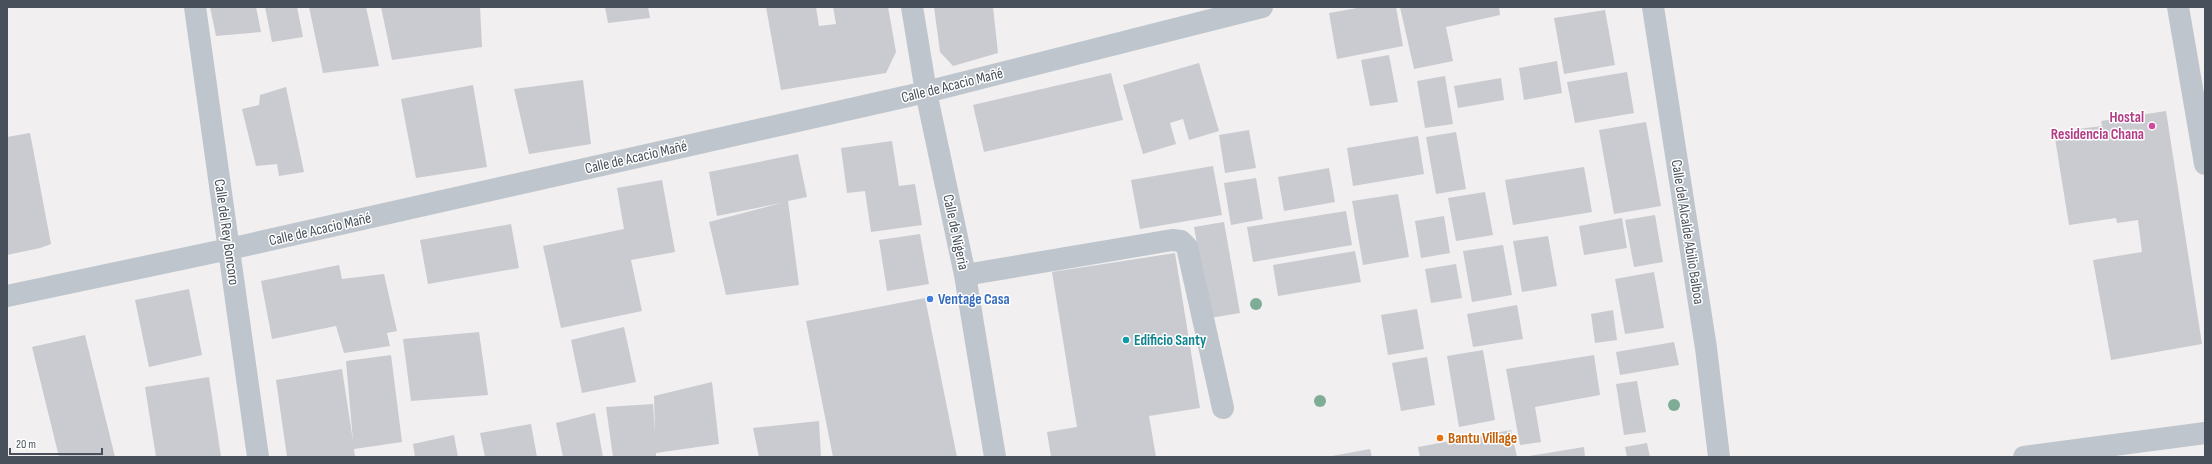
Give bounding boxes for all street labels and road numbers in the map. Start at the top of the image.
street label: Calle de Acacio Mañé [899,64,1005,107]
street label: Calle de Acacio Mañé [583,137,689,178]
street label: Calle del Alcalde Abilio Balboa [1667,158,1708,306]
street label: Calle del Rey Boncoro [210,178,243,286]
street label: Calle de Nigeria [938,193,973,272]
street label: Calle de Acacio Mañé [267,209,373,250]

